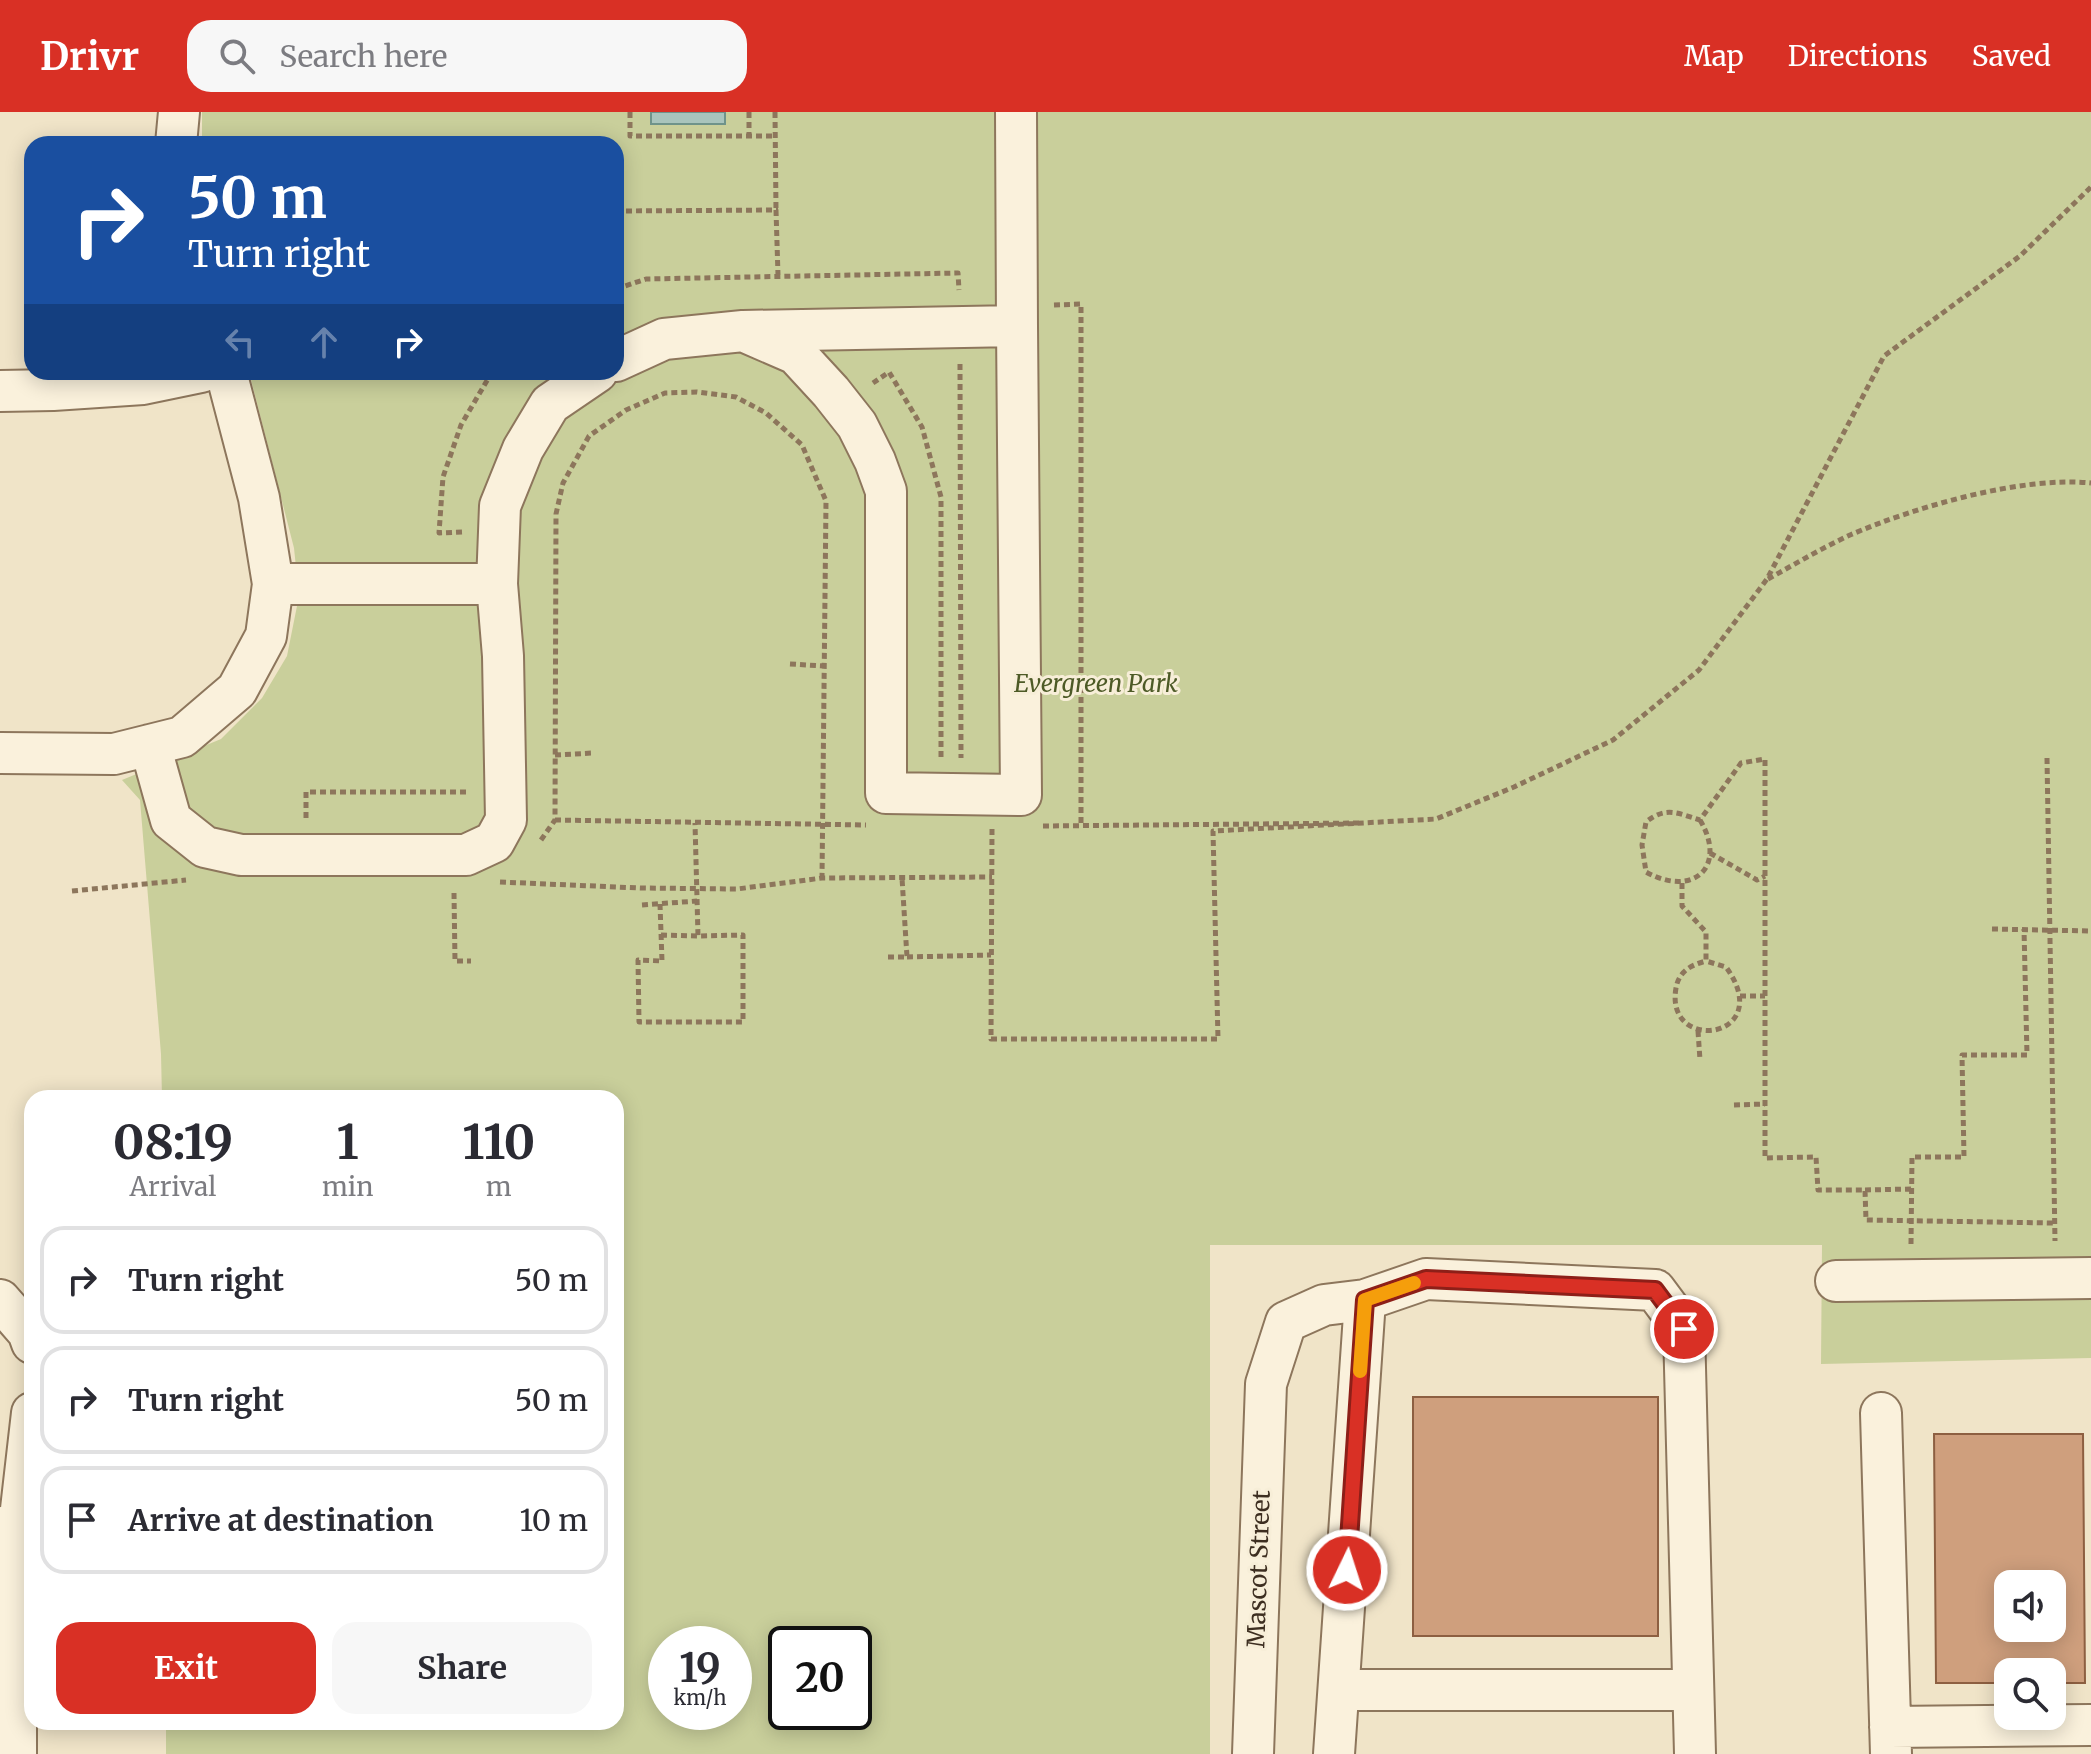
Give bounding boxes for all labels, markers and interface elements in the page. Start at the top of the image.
search box [187,20,747,92]
text: Drivr [40,33,139,80]
icon: search [215,34,259,78]
text: Search here [279,37,447,75]
text: Map [1684,38,1744,74]
text: Directions [1788,38,1928,74]
text: Saved [1972,38,2051,74]
text: 50 m [188,163,327,233]
icon: right [56,168,160,272]
text: Turn right [188,232,370,277]
icon: left [218,320,262,364]
icon: ahead [302,320,346,364]
icon: right [386,320,430,364]
park label: Evergreen Park [1014,668,1178,699]
text: 08:19 [113,1112,233,1172]
text: 1 [337,1112,359,1172]
text: 110 [462,1112,535,1172]
text: Arrival [130,1170,216,1203]
text: min [322,1170,373,1203]
text: m [486,1170,512,1203]
icon: right [60,1258,104,1302]
text: Turn right [128,1261,284,1299]
text: 50 m [515,1261,588,1299]
pin [1650,1295,1718,1363]
icon: arrive [1662,1307,1706,1351]
icon: right [60,1378,104,1422]
text: Turn right [128,1381,284,1419]
text: 50 m [515,1381,588,1419]
street label: Mascot Street [1240,1489,1277,1649]
icon: arrive [60,1498,104,1542]
text: Arrive at destination [128,1501,434,1539]
text: 10 m [520,1501,588,1539]
position arrow [1305,1528,1389,1612]
map controls [1994,1570,2066,1730]
button: sound [1994,1570,2066,1642]
button: Exit [56,1622,316,1714]
button: Share [332,1622,592,1714]
speed limit sign: 20 [768,1626,872,1730]
text: 19 [679,1643,721,1693]
button: search [1994,1658,2066,1730]
text: km/h [674,1685,726,1710]

